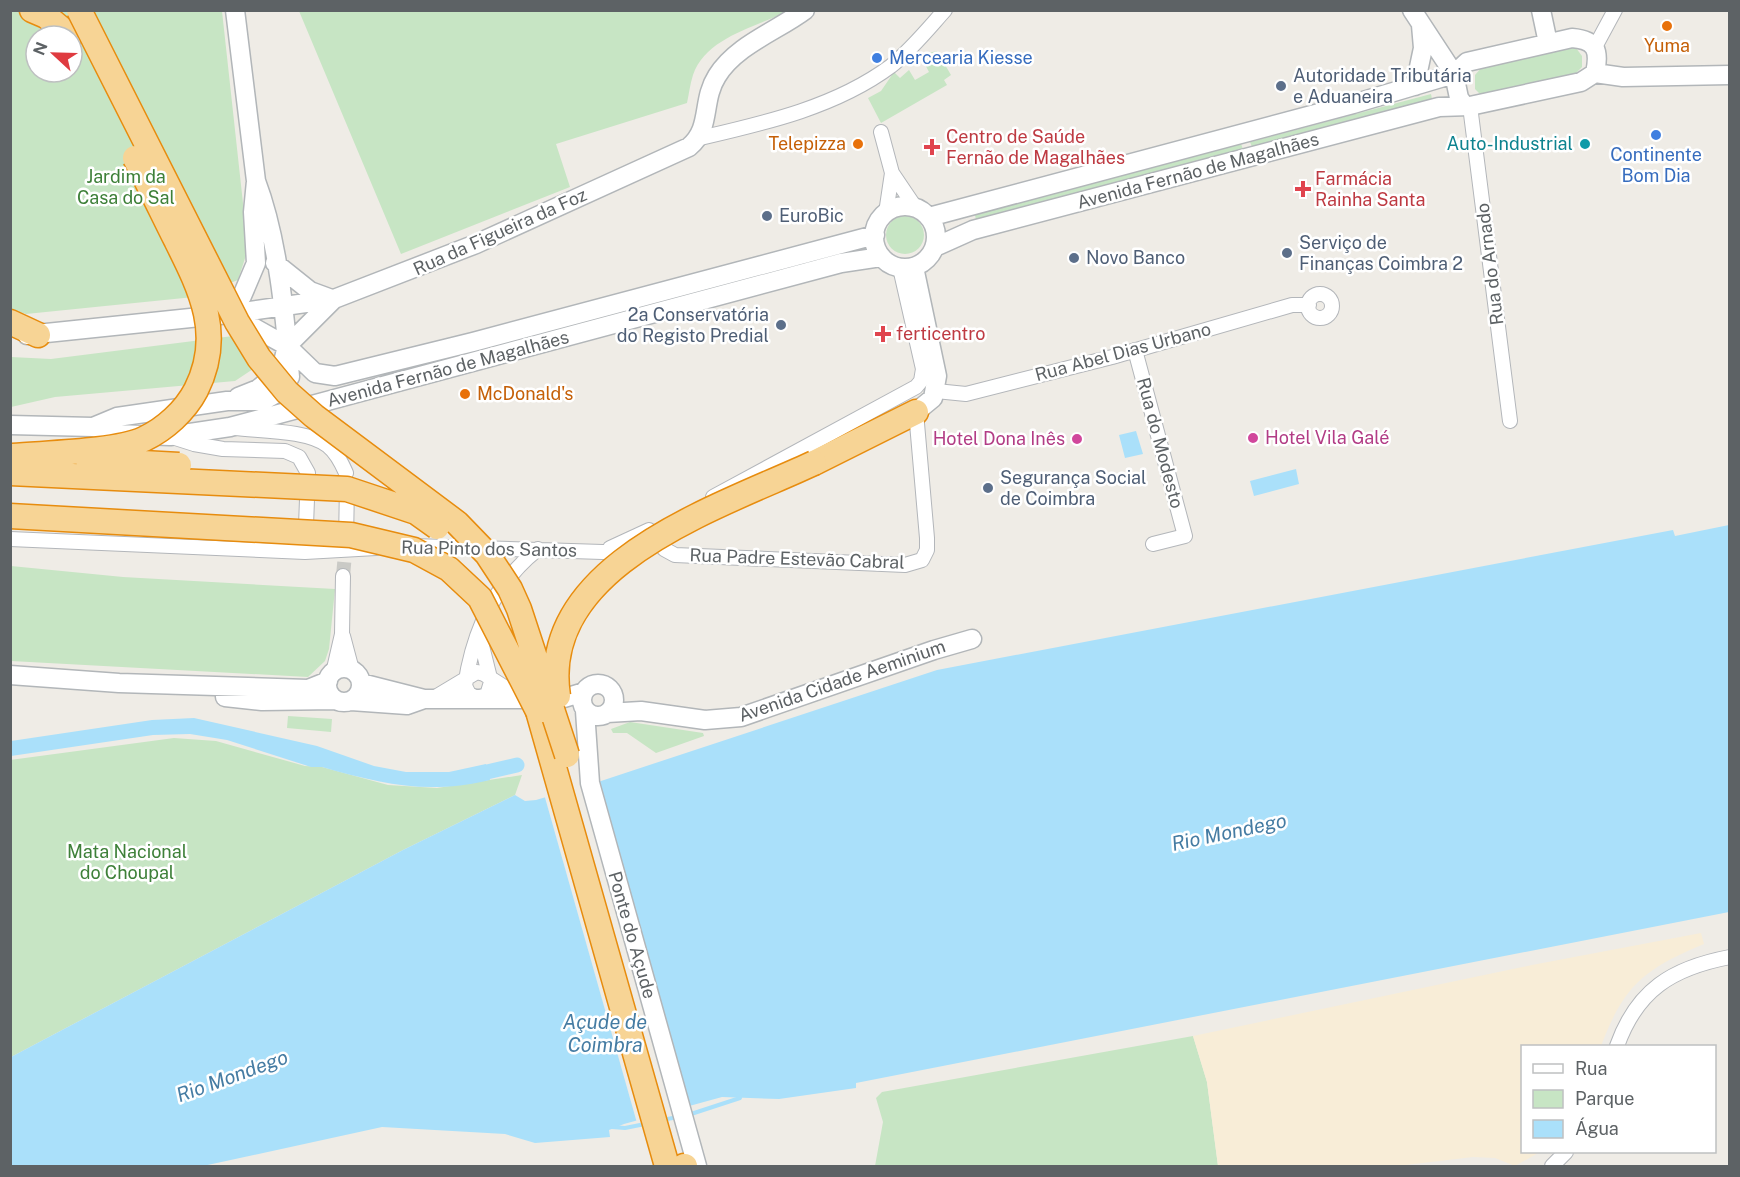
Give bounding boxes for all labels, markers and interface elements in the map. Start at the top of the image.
marker: Yuma [1660,19,1674,33]
north arrow [24,24,84,84]
place label: Yuma [1644,35,1690,56]
text: N [29,39,52,58]
place label: Mercearia Kiesse [889,47,1033,68]
marker: Mercearia Kiesse [870,51,884,65]
place label: Autoridade Tributária e Aduaneira [1293,65,1472,107]
marker: Autoridade Tributária e Aduaneira [1274,79,1288,93]
place label: Centro de Saúde Fernão de Magalhães [946,126,1125,168]
street label: Avenida Fernão de Magalhães [1075,128,1321,213]
marker: Continente Bom Dia [1649,128,1663,142]
place label: Telepizza [768,133,846,154]
place label: Auto-Industrial [1447,133,1573,154]
marker: Telepizza [851,137,865,151]
marker: Auto-Industrial [1578,137,1592,151]
marker: Centro de Saúde Fernão de Magalhães [923,138,941,156]
place label: Continente Bom Dia [1610,144,1702,186]
park label: Jardim da Casa do Sal [77,166,175,208]
place label: Farmácia Rainha Santa [1315,168,1425,210]
marker: Farmácia Rainha Santa [1296,182,1310,196]
street label: Rua da Figueira da Foz [410,184,590,279]
street label: Rua do Arnado [1472,202,1507,326]
place label: EuroBic [779,205,844,226]
marker: EuroBic [760,209,774,223]
place label: Serviço de Finanças Coimbra 2 [1299,232,1463,274]
marker: Serviço de Finanças Coimbra 2 [1280,246,1294,260]
place label: Novo Banco [1086,247,1185,268]
marker: Novo Banco [1067,251,1081,265]
place label: 2a Conservatória do Registo Predial [617,304,769,346]
marker: 2a Conservatória do Registo Predial [774,318,788,332]
street label: Rua Abel Dias Urbano [1033,318,1213,385]
place label: ferticentro [896,323,985,344]
marker: ferticentro [874,325,892,343]
street label: Avenida Fernão de Magalhães [325,326,571,411]
street label: Rua do Modesto [1133,375,1188,511]
place label: McDonald's [477,383,573,404]
marker: McDonald's [458,387,472,401]
place label: Hotel Vila Galé [1265,427,1390,448]
place label: Hotel Dona Inês [933,428,1065,449]
marker: Hotel Vila Galé [1246,431,1260,445]
marker: Hotel Dona Inês [1070,432,1084,446]
place label: Segurança Social de Coimbra [1000,467,1147,509]
marker: Segurança Social de Coimbra [981,481,995,495]
street label: Rua Pinto dos Santos [401,536,577,561]
street label: Rua Padre Estevão Cabral [689,544,905,573]
street label: Avenida Cidade Aeminium [736,635,948,726]
water label: Rio Mondego [1169,808,1289,856]
park label: Mata Nacional do Choupal [67,841,187,883]
street label: Ponte do Açude [604,869,661,1001]
water label: Açude de Coimbra [563,1010,647,1057]
water label: Rio Mondego [173,1045,291,1107]
legend [1521,1045,1716,1153]
text: Rua [1575,1058,1607,1079]
text: Parque [1575,1088,1635,1109]
text: Água [1575,1117,1619,1139]

